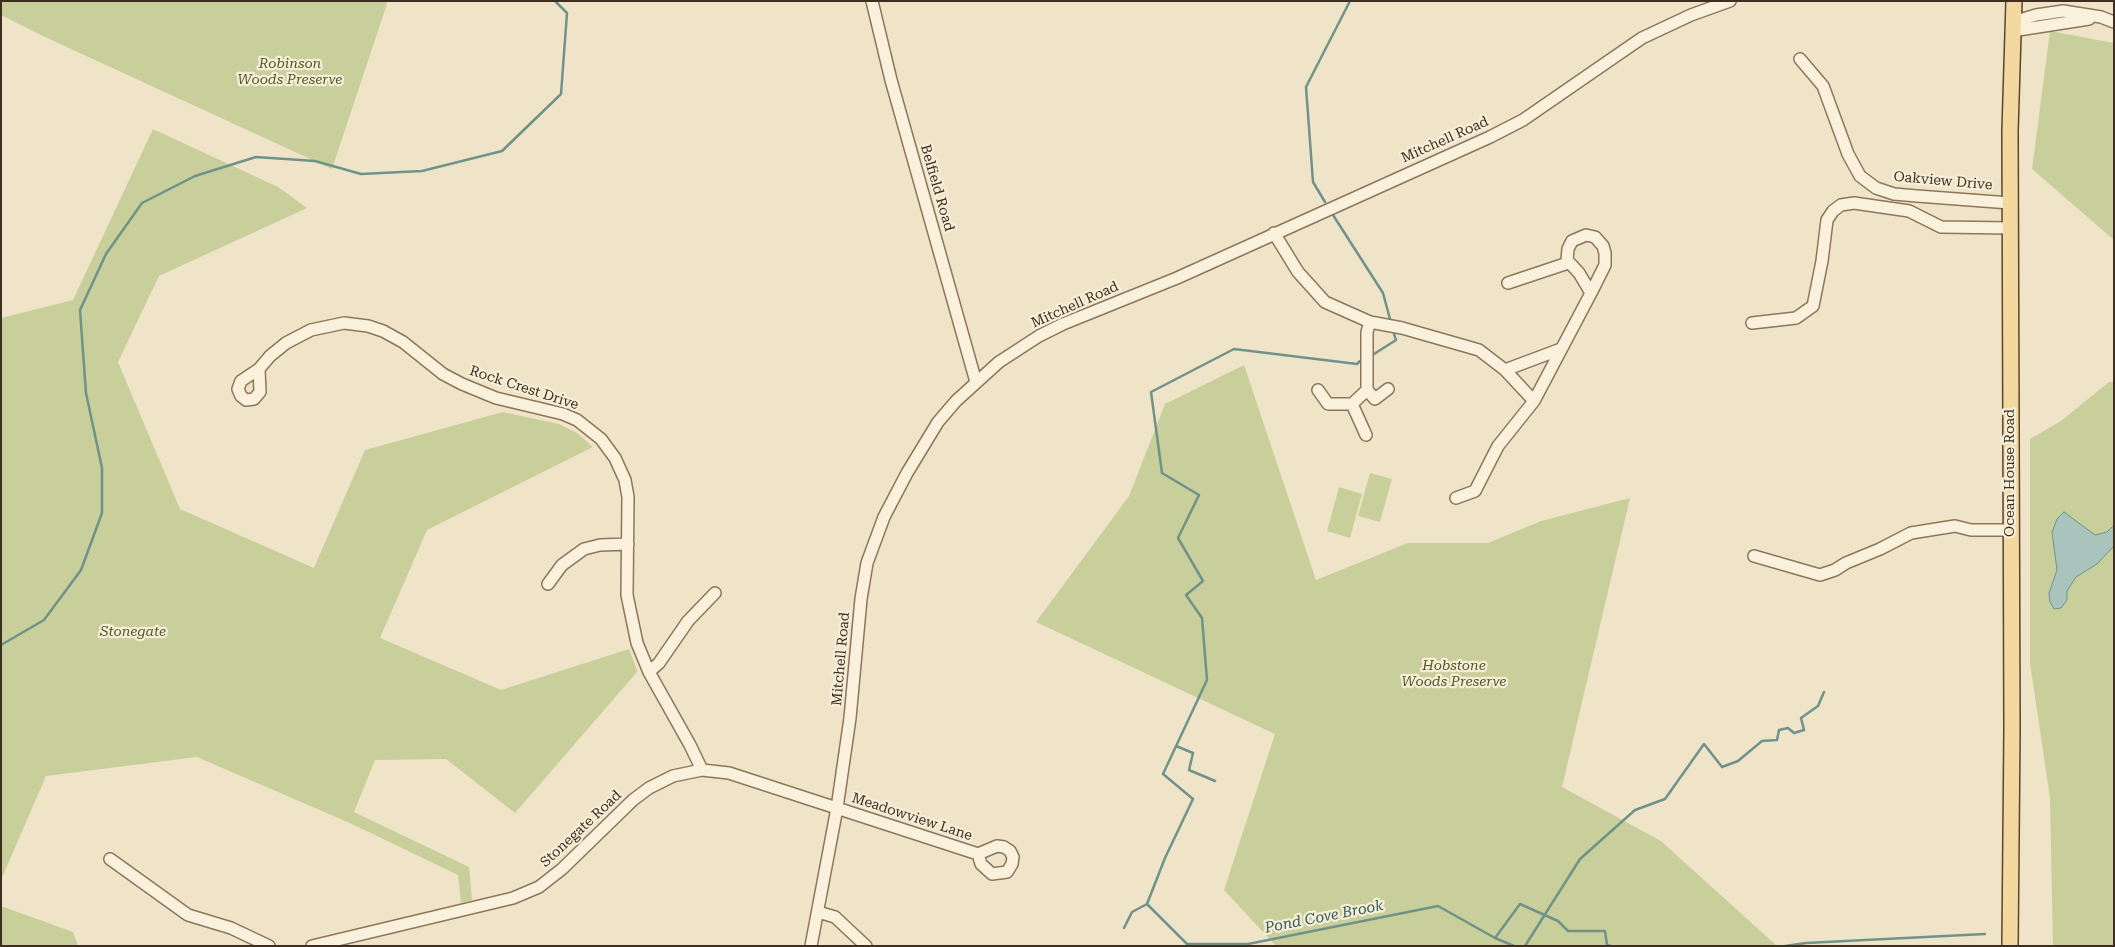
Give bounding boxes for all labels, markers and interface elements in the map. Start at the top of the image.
park label: Robinson Woods Preserve [238,56,342,88]
street label: Mitchell Road [1399,113,1491,167]
street label: Belfield Road [917,143,957,233]
street label: Oakview Drive [1893,168,1993,194]
street label: Mitchell Road [1029,278,1121,332]
street label: Rock Crest Drive [467,362,581,414]
street label: Ocean House Road [2002,409,2018,537]
street label: Mitchell Road [829,611,853,707]
park label: Stonegate [100,624,166,640]
park label: Hobstone Woods Preserve [1402,658,1506,690]
street label: Stonegate Road [537,787,625,871]
street label: Meadowview Lane [850,790,974,844]
water label: Pond Cove Brook [1263,897,1385,937]

